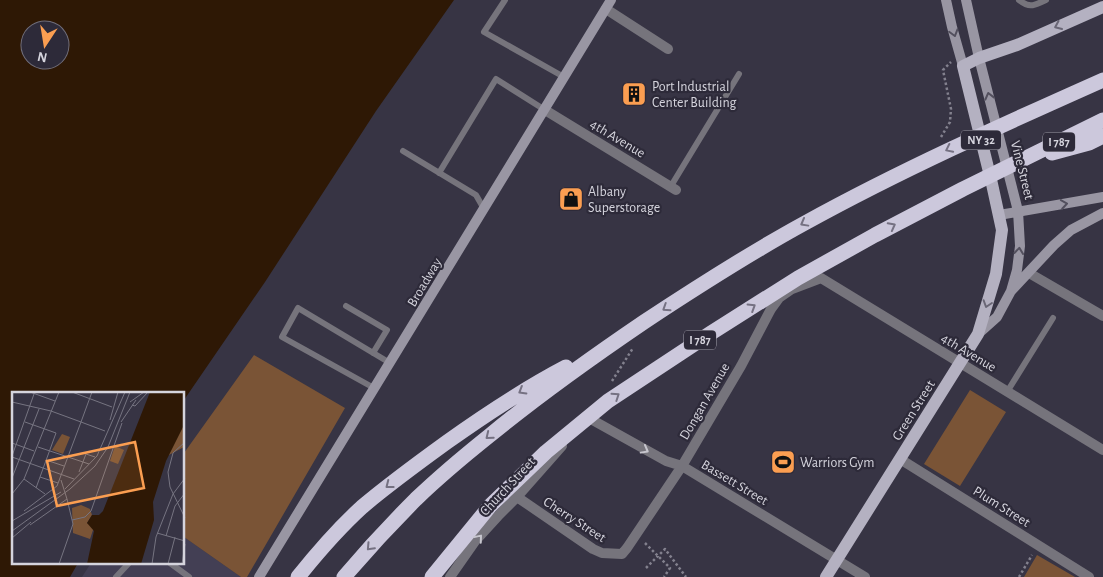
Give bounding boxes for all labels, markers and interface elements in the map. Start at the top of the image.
north arrow [20,20,70,70]
one-way arrow [1054,20,1063,31]
one-way arrow [948,28,958,37]
text: N [36,49,49,65]
place label: Port Industrial Center Building [652,80,737,110]
building icon: Port Industrial Center Building [621,81,647,107]
one-way arrow [984,92,995,101]
street label: 4th Avenue [587,117,647,161]
road number: NY 32 [961,130,1001,150]
road number: I 787 [1043,132,1075,152]
street label: Vine Street [1008,139,1036,202]
one-way arrow [945,143,954,154]
place label: Albany Superstorage [588,185,660,215]
shop icon: Albany Superstorage [558,186,584,212]
one-way arrow [1060,199,1068,209]
one-way arrow [801,217,810,227]
one-way arrow [887,222,896,232]
one-way arrow [1013,247,1024,255]
street label: Broadway [405,256,445,309]
one-way arrow [983,300,993,308]
one-way arrow [662,302,671,311]
one-way arrow [746,304,755,313]
road number: I 787 [684,330,716,350]
street label: 4th Avenue [938,331,998,375]
street label: Dongan Avenue [677,361,733,442]
street label: Green Street [890,378,938,443]
one-way arrow [518,385,527,395]
inset map [12,392,185,564]
one-way arrow [610,393,619,402]
one-way arrow [485,431,494,440]
one-way arrow [640,443,649,453]
sports icon: Warriors Gym [770,449,796,475]
street label: Church Street [477,454,538,519]
place label: Warriors Gym [800,456,875,470]
street label: Bassett Street [699,458,771,508]
one-way arrow [386,480,395,488]
street label: Plum Street [971,484,1033,530]
street label: Cherry Street [541,495,609,545]
one-way arrow [473,534,482,543]
one-way arrow [367,542,376,551]

